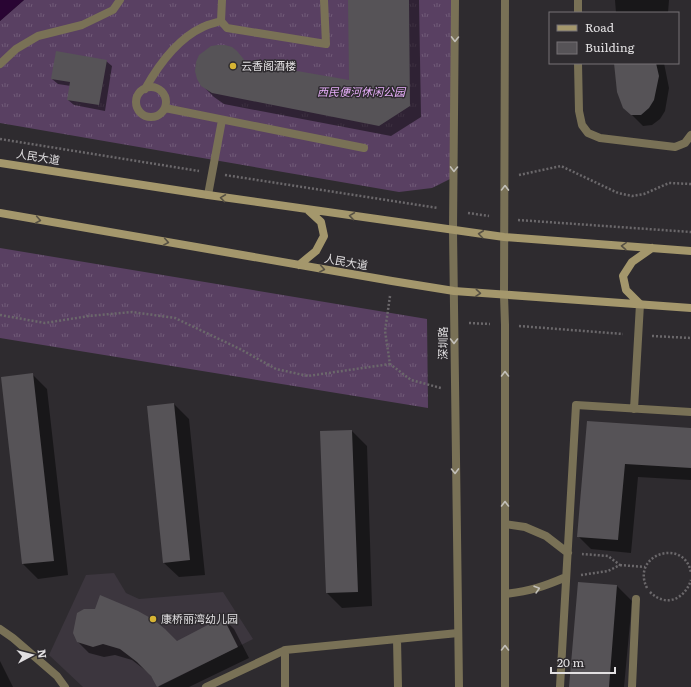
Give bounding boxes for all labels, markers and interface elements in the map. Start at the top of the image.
legend [549,12,679,64]
text: Road [585,18,615,36]
one-way arrow [451,36,459,42]
text: Building [585,38,635,56]
place label: 云香阁酒楼 [241,57,296,73]
marker: 云香阁酒楼 [228,61,238,71]
park label: 西民便河休闲公园 [317,83,407,99]
street label: 人民大道 [15,145,61,167]
one-way arrow [450,166,458,172]
one-way arrow [501,185,509,191]
one-way arrow [220,194,226,203]
one-way arrow [349,212,355,221]
one-way arrow [35,215,42,224]
one-way arrow [478,230,484,239]
one-way arrow [163,237,170,246]
one-way arrow [621,242,627,251]
street label: 人民大道 [323,249,369,273]
one-way arrow [319,264,325,273]
one-way arrow [475,288,481,297]
street label: 深圳路 [434,327,450,360]
one-way arrow [450,338,458,344]
one-way arrow [501,371,509,377]
one-way arrow [451,468,459,474]
one-way arrow [501,501,509,507]
one-way arrow [533,585,540,594]
place label: 康桥丽湾幼儿园 [161,610,238,626]
marker: 康桥丽湾幼儿园 [148,614,158,624]
north arrow [12,635,52,675]
one-way arrow [501,645,509,651]
text: N [34,648,51,659]
scale bar [551,649,615,675]
text: 20 m [557,653,584,671]

